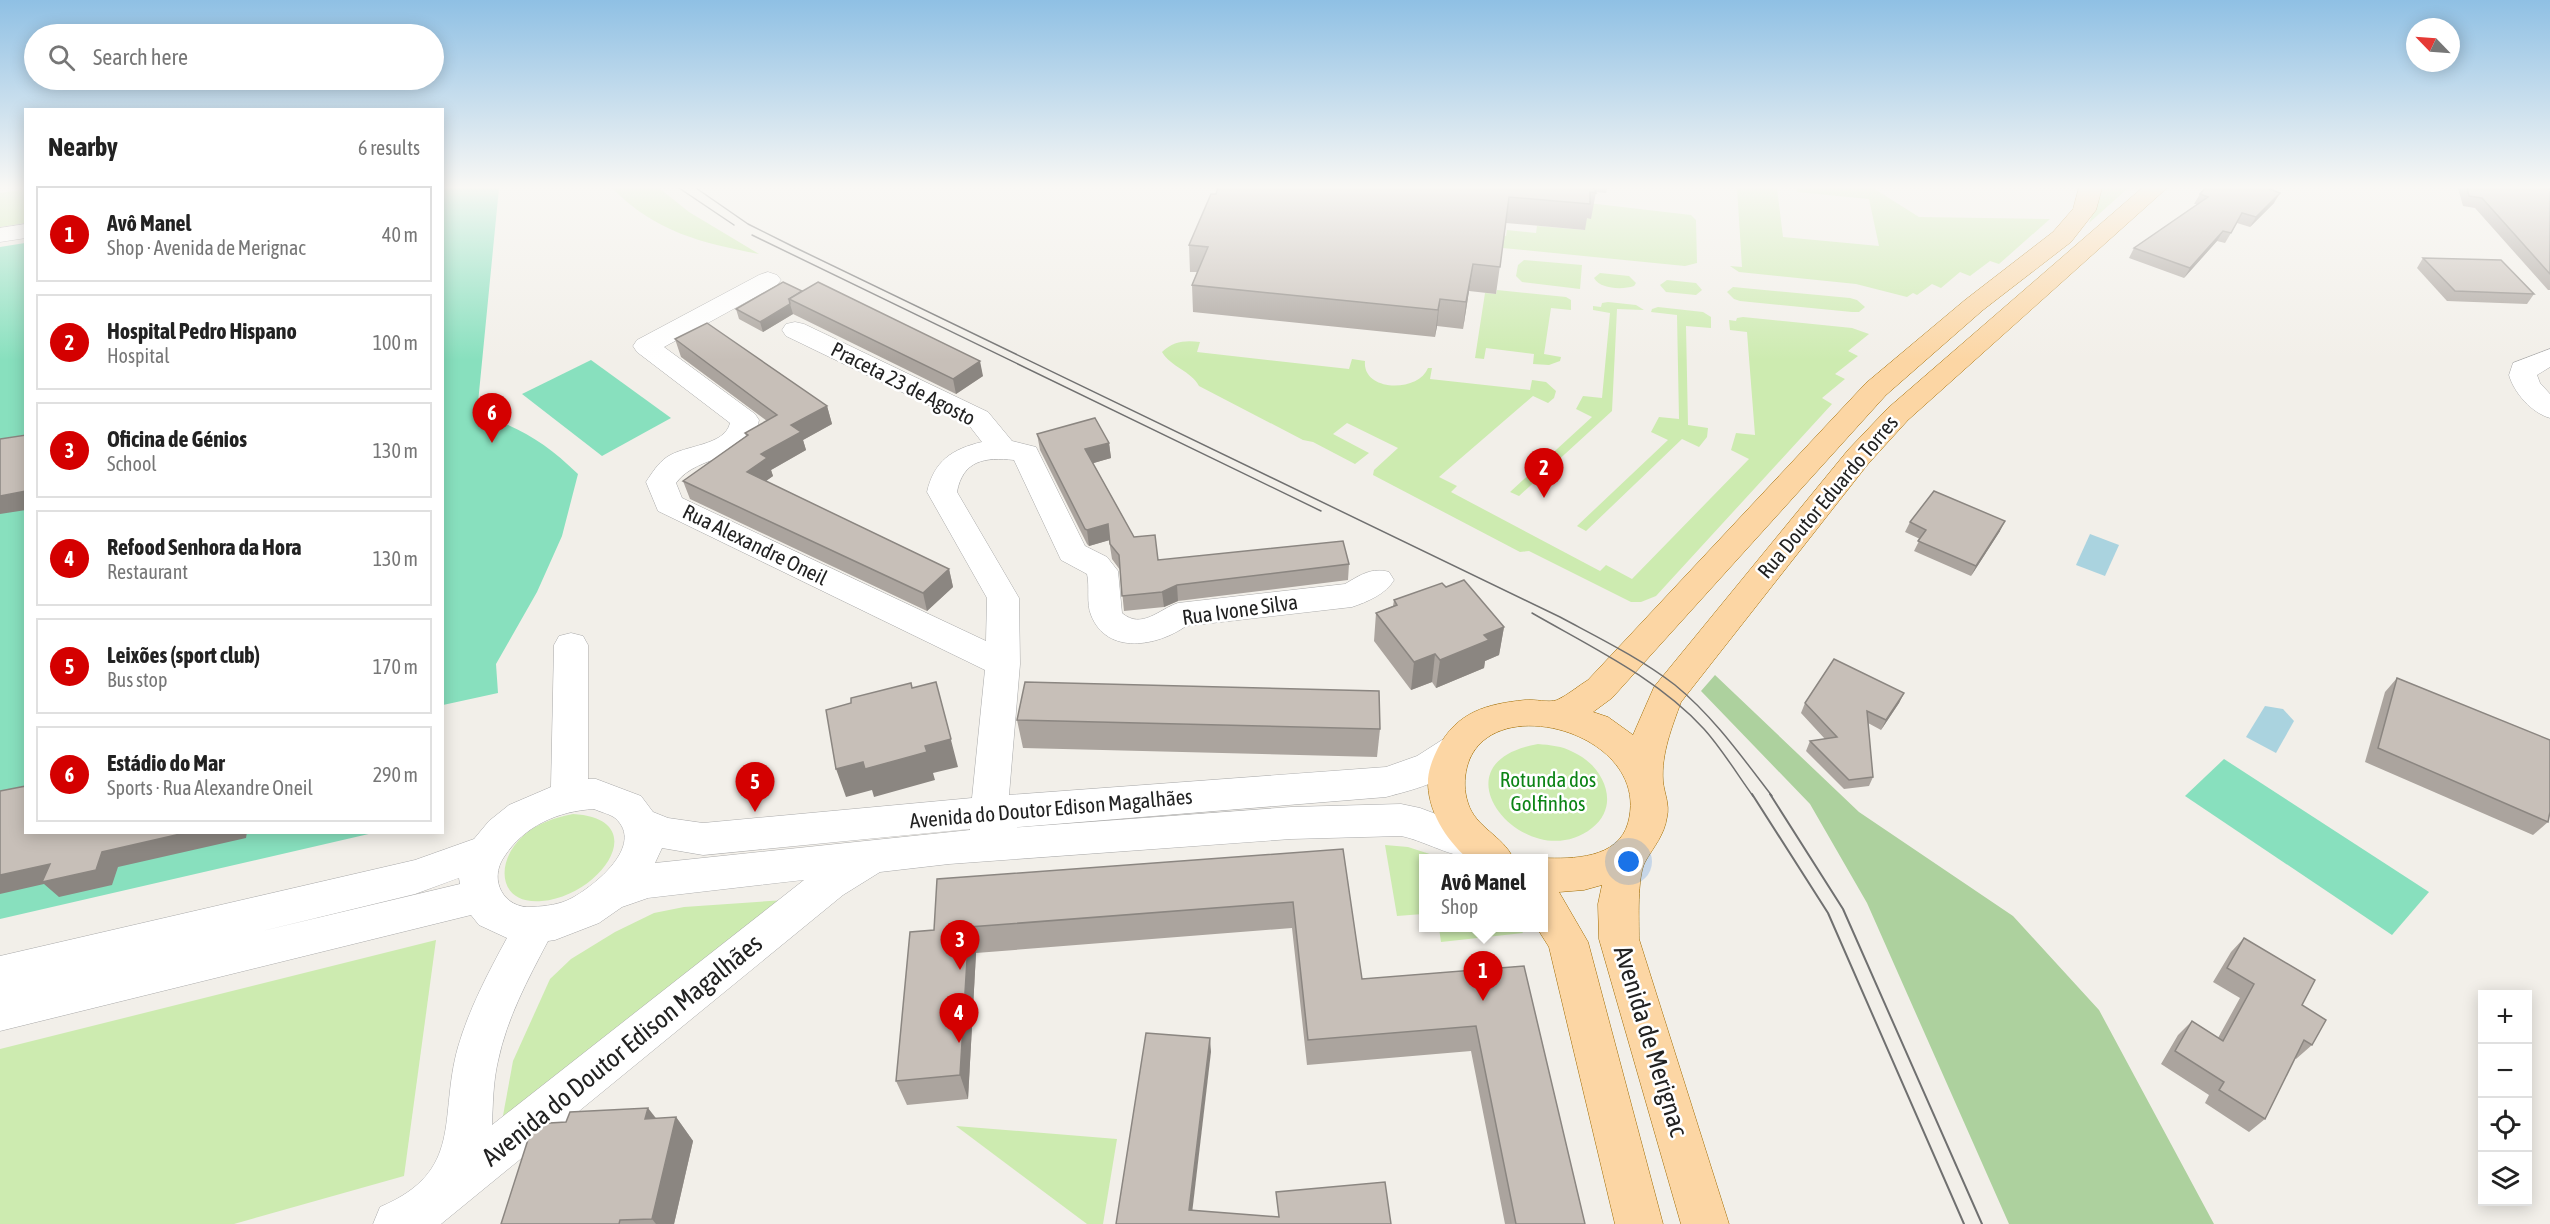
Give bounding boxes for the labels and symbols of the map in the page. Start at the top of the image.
north arrow [2406,18,2460,72]
street label: Praceta 23 de Agosto [827,336,980,430]
pin: 6 [472,394,512,443]
street label: Rua Doutor Eduardo Torres [1752,410,1902,582]
pin: 2 [1524,448,1564,498]
street label: Rua Alexandre Oneil [679,499,832,590]
street label: Rua Ivone Silva [1180,589,1299,629]
pin: 5 [736,762,774,812]
park label: Rotunda dos Golfinhos [1500,767,1596,815]
street label: Avenida do Doutor Edison Magalhães [908,784,1193,832]
your location [1614,847,1643,876]
pin: 3 [940,920,980,970]
street label: Avenida do Doutor Edison Magalhães [476,928,768,1172]
street label: Avenida de Merignac [1608,942,1694,1140]
pin: 1 [1464,952,1502,1001]
pin: 4 [940,994,978,1043]

